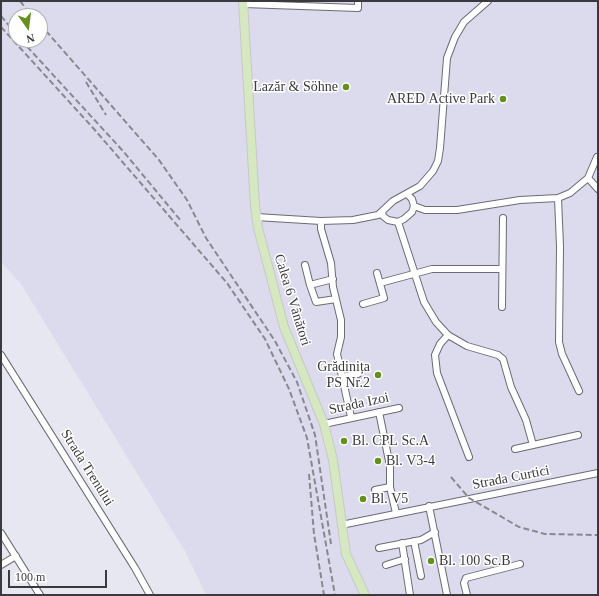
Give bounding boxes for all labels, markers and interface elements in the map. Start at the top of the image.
north arrow [8,8,48,48]
text: N [25,32,36,45]
place label: Lazăr & Söhne [253,79,338,95]
marker: Lazăr & Söhne [341,82,351,92]
place label: ARED Active Park [387,91,495,107]
marker: ARED Active Park [498,94,508,104]
street label: Calea 6 Vânători [270,252,314,348]
place label: Grădinița PS Nr.2 [317,359,370,392]
marker: Grădinița PS Nr.2 [373,370,383,380]
street label: Strada Izoi [327,389,391,419]
street label: Strada Trenului [57,427,117,509]
place label: Bl. CPL Sc.A [352,433,429,449]
marker: Bl. CPL Sc.A [339,436,349,446]
place label: Bl. V3-4 [386,453,435,469]
marker: Bl. V3-4 [373,456,383,466]
street label: Strada Curtici [471,462,551,494]
place label: Bl. V5 [371,491,408,507]
marker: Bl. V5 [358,494,368,504]
place label: Bl. 100 Sc.B [439,553,511,569]
marker: Bl. 100 Sc.B [426,556,436,566]
scale bar [10,562,109,588]
text: 100 m [15,570,45,584]

